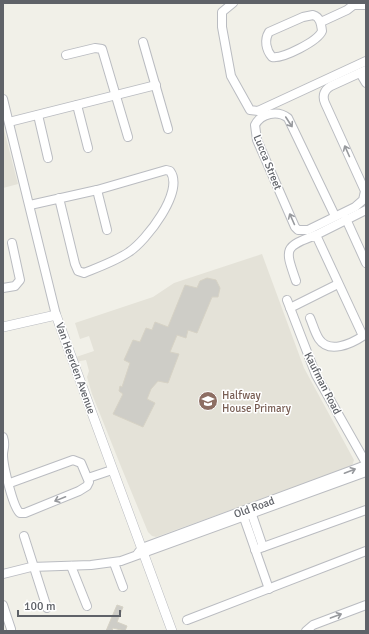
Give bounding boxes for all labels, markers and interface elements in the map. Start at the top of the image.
one-way arrow [286,116,294,128]
street label: Lucca Street [251,133,285,192]
one-way arrow [342,145,350,157]
one-way arrow [288,213,295,225]
street label: Van Heerden Avenue [53,321,98,416]
street label: Kaufman Road [301,350,344,417]
place label: Halfway House Primary [222,389,292,415]
school or university icon: Halfway House Primary [197,390,219,412]
one-way arrow [343,466,355,474]
street label: Old Road [232,494,276,521]
one-way arrow [54,496,66,503]
scale bar [18,592,120,618]
text: 100 m [24,599,56,614]
one-way arrow [330,612,342,620]

